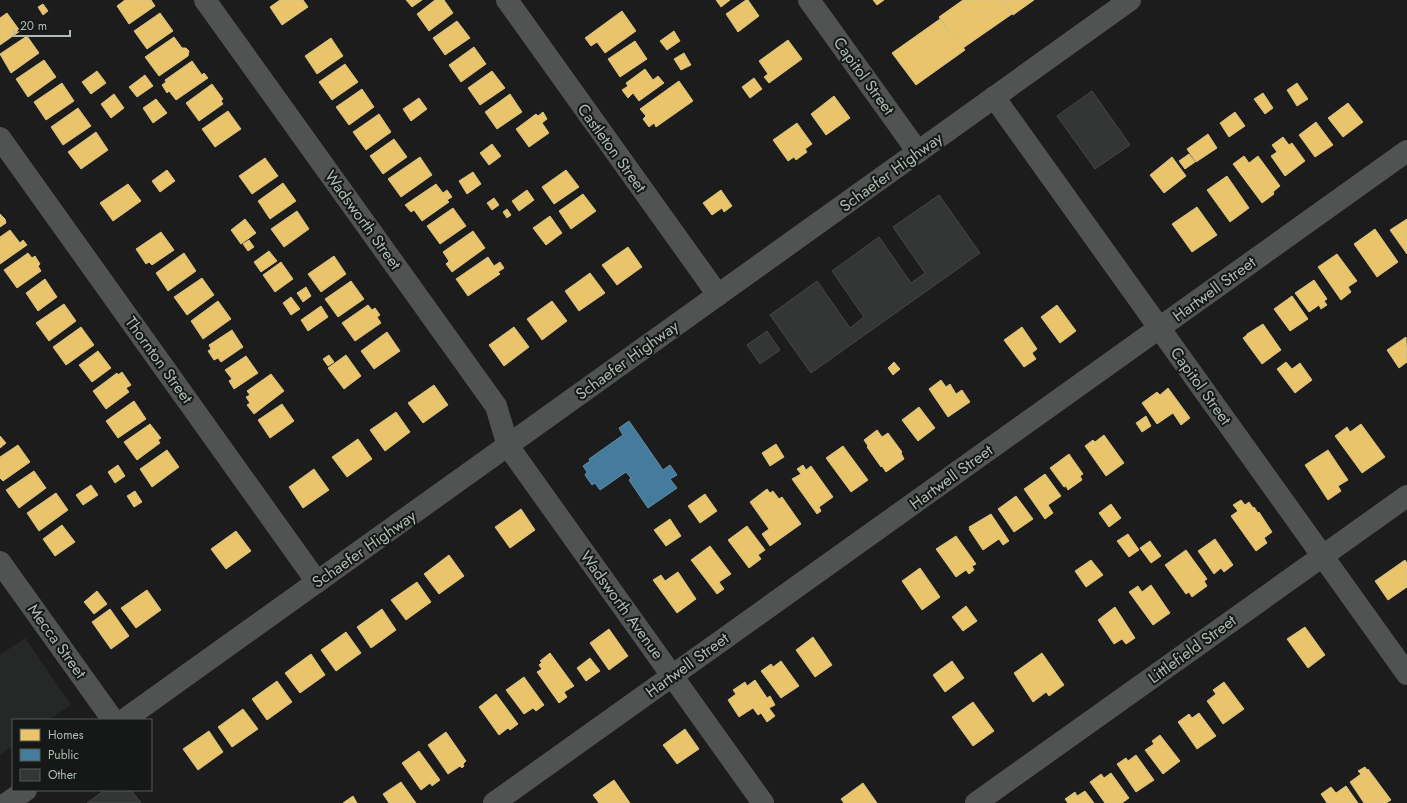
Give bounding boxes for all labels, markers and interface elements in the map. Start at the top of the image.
scale bar [14,12,70,38]
text: 20 m [20,17,47,35]
street label: Capitol Street [828,32,900,120]
street label: Castleton Street [572,99,652,197]
street label: Schaefer Highway [835,126,948,217]
street label: Wadsworth Street [319,166,407,274]
street label: Hartwell Street [1168,251,1260,327]
street label: Thornton Street [120,312,198,408]
street label: Schaefer Highway [571,314,684,405]
street label: Capitol Street [1165,342,1237,430]
street label: Hartwell Street [905,439,997,515]
street label: Schaefer Highway [307,504,422,594]
street label: Wadsworth Avenue [575,546,669,664]
street label: Mecca Street [22,599,92,683]
street label: Littlefield Street [1143,609,1241,689]
street label: Hartwell Street [641,627,733,703]
legend [12,719,152,791]
text: Homes [48,726,84,744]
text: Public [48,746,79,764]
text: Other [48,766,78,784]

